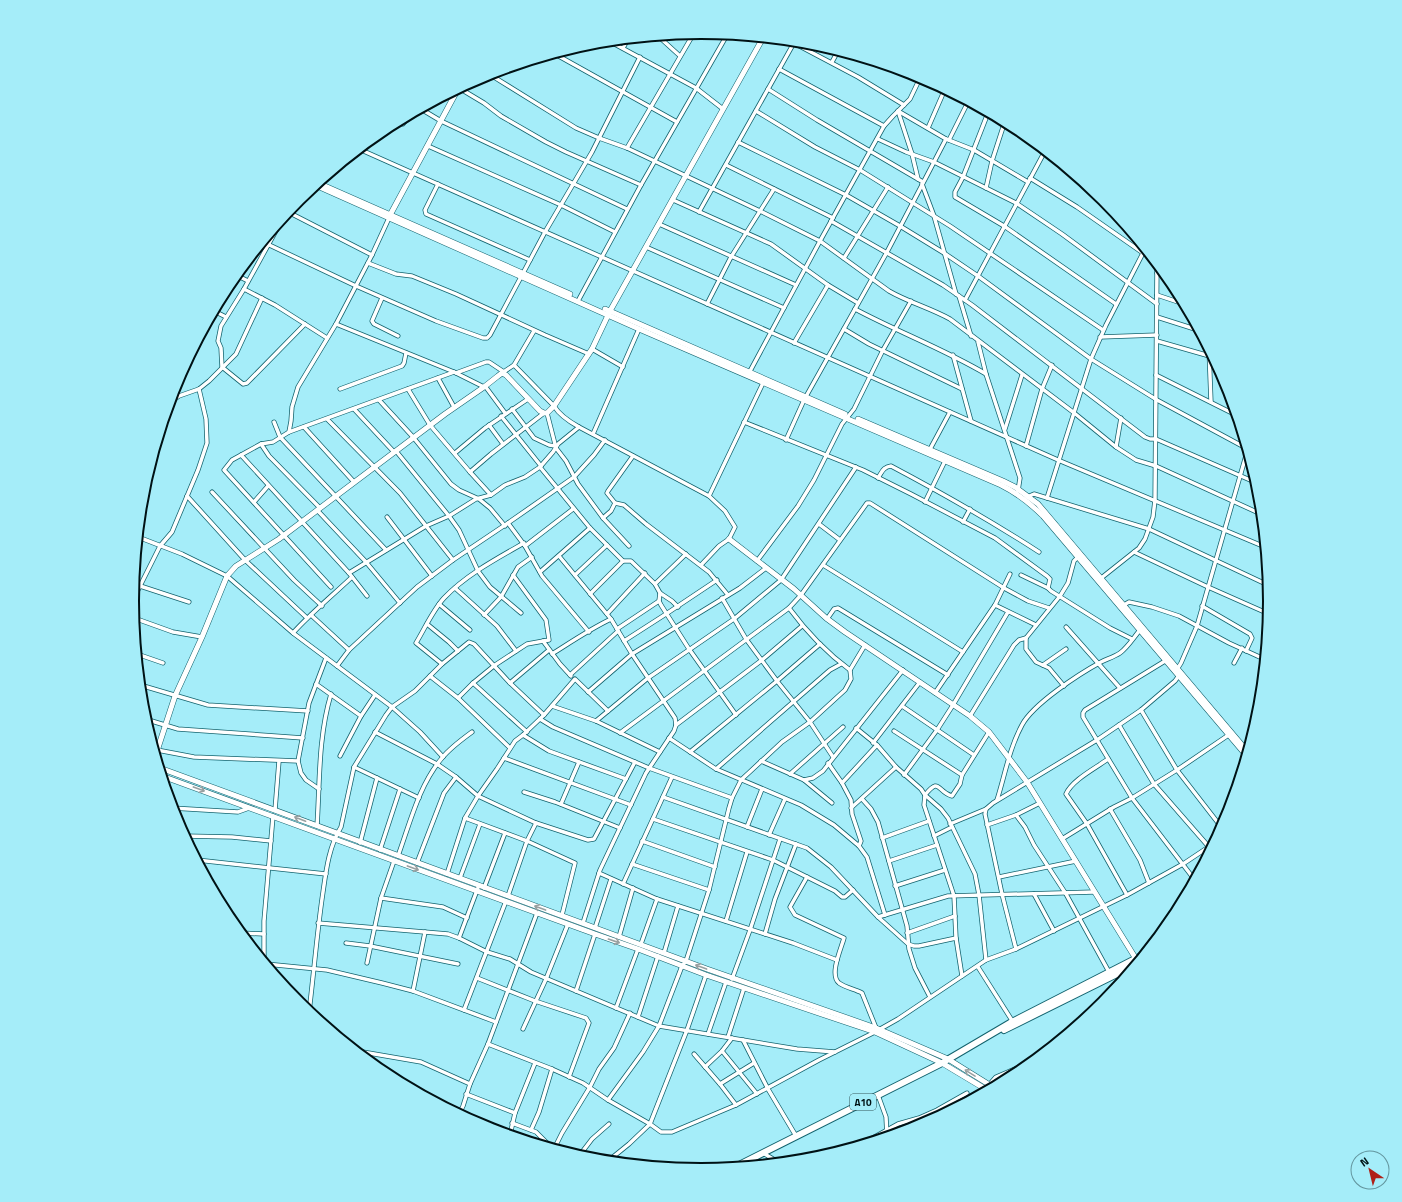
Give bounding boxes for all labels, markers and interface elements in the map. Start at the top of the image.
one-way arrow [193,785,205,793]
one-way arrow [294,815,306,823]
one-way arrow [406,864,418,872]
one-way arrow [535,903,547,911]
one-way arrow [608,937,620,945]
one-way arrow [696,963,708,971]
one-way arrow [964,1069,976,1077]
road number: A10 [850,1094,876,1110]
north arrow [1350,1150,1390,1190]
text: N [1357,1153,1372,1171]

